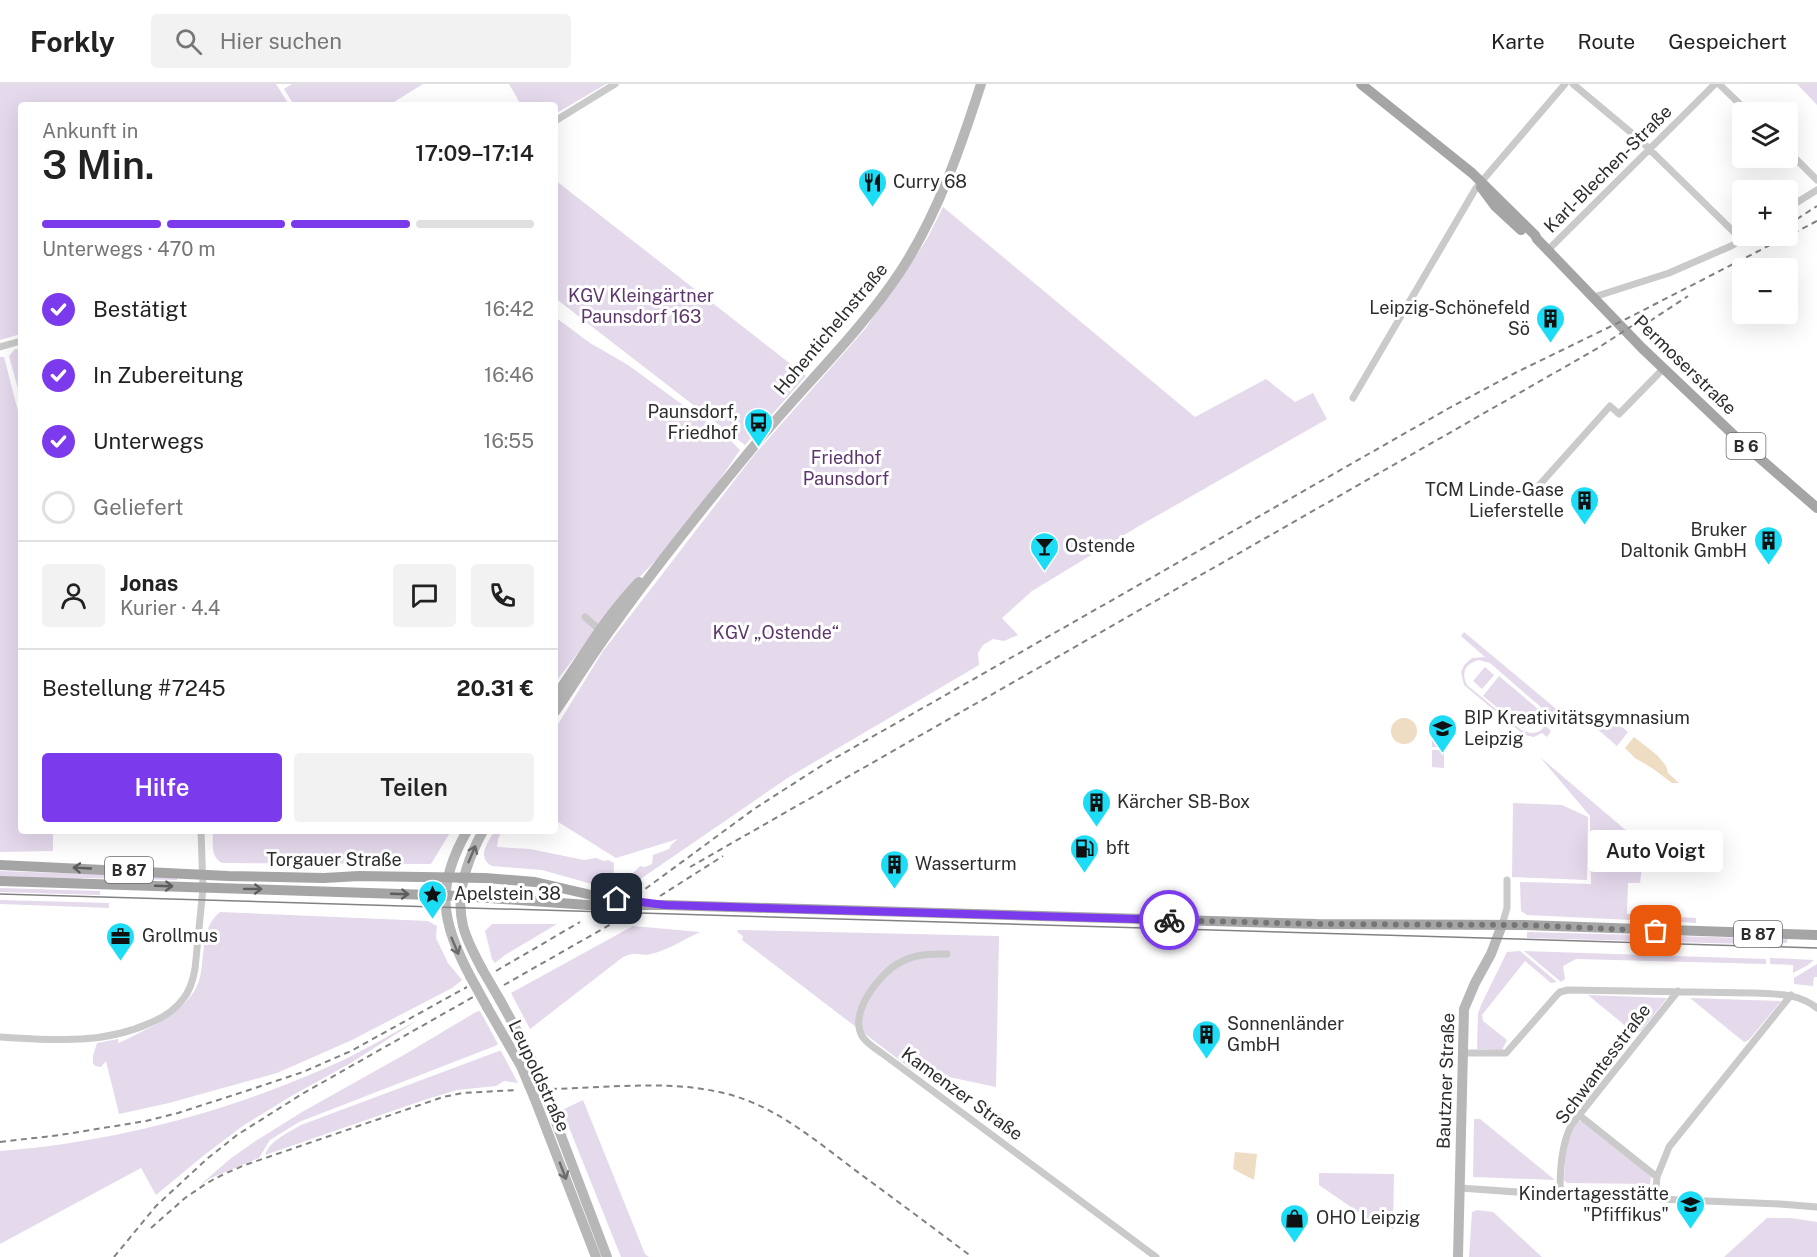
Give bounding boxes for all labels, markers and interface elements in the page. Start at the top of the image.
search box [151,14,571,68]
text: Forkly [30,25,115,58]
icon: search [172,25,205,58]
text: Hier suchen [220,28,342,54]
text: Karte [1491,29,1545,54]
text: Route [1578,29,1635,54]
text: Gespeichert [1668,29,1787,54]
street label: Karl-Blechen-Straße [1540,101,1676,237]
map controls [1732,102,1798,324]
button: layers [1732,102,1798,168]
text: Ankunft in [42,119,138,143]
text: 17:09–17:14 [415,140,534,166]
text: 3 Min. [42,142,154,188]
restaurant icon: Curry 68 [856,166,888,208]
place label: Curry 68 [893,171,967,192]
button: + [1732,180,1798,246]
text: Unterwegs · 470 m [42,237,216,261]
button: − [1732,258,1798,324]
street label: Hohentichelnstraße [769,259,892,399]
park label: KGV Kleingärtner Paunsdorf 163 [568,285,714,327]
icon: check [42,293,75,326]
text: Bestätigt [93,296,188,322]
text: 16:42 [485,297,534,321]
place label: Leipzig-Schönefeld Sö [1369,297,1530,339]
building icon: Leipzig-Schönefeld Sö [1535,302,1567,344]
street label: Permoserstraße [1630,311,1741,419]
icon: check [42,359,75,392]
text: In Zubereitung [93,362,244,388]
text: 16:46 [484,363,534,387]
place label: Paunsdorf, Friedhof [648,401,738,443]
bus stop icon: Paunsdorf, Friedhof [743,406,775,448]
icon: check [42,425,75,458]
text: Unterwegs [93,428,204,454]
text: 16:55 [483,429,534,453]
road number: B 6 [1726,433,1766,459]
park label: Friedhof Paunsdorf [803,447,889,489]
place label: TCM Linde-Gase Lieferstelle [1425,479,1564,521]
building icon: TCM Linde-Gase Lieferstelle [1569,484,1601,526]
text: Geliefert [93,494,183,520]
place label: Bruker Daltonik GmbH [1620,519,1747,561]
building icon: Bruker Daltonik GmbH [1752,524,1784,566]
bar icon: Ostende [1028,530,1060,572]
place label: Ostende [1065,535,1135,556]
button: person [42,564,105,627]
button: chat [393,564,456,627]
button: phone [471,564,534,627]
text: Jonas [120,570,178,596]
text: Kurier · 4.4 [120,596,220,620]
park label: KGV „Ostende“ [713,622,839,643]
text: Bestellung #7245 [42,675,226,701]
text: 20.31 € [457,675,534,701]
place label: BIP Kreativitätsgymnasium Leipzig [1464,707,1690,749]
school or university icon: BIP Kreativitätsgymnasium Leipzig [1427,712,1459,754]
button: Hilfe [42,753,282,822]
button: Teilen [294,753,534,822]
building icon: Kärcher SB-Box [1080,786,1112,828]
place label: Kärcher SB-Box [1117,791,1250,812]
callout: Auto Voigt [1588,829,1724,871]
fuel station icon: bft [1069,832,1101,874]
place label: bft [1106,837,1130,858]
text: Auto Voigt [1606,839,1705,863]
one-way arrow [467,845,478,864]
building icon: Wasserturm [878,848,910,890]
street label: Torgauer Straße [266,849,402,870]
place label: Wasserturm [915,853,1017,874]
road number: B 87 [105,857,153,883]
one-way arrow [72,862,92,873]
pin [591,873,642,924]
place icon: Apelstein 38 [417,878,449,920]
one-way arrow [153,881,173,892]
icon: home [600,882,633,915]
one-way arrow [243,883,263,895]
place label: Apelstein 38 [454,883,561,904]
one-way arrow [390,888,410,900]
courier [1139,890,1199,950]
icon: bike [1153,904,1186,937]
pin [1630,905,1681,956]
icon: bag [1639,914,1672,947]
office icon: Grollmus [105,920,137,962]
road number: B 87 [1734,921,1782,947]
place label: Grollmus [142,925,218,946]
one-way arrow [450,936,461,955]
street label: Schwantesstraße [1551,1000,1655,1128]
place label: Sonnenländer GmbH [1227,1013,1344,1055]
street label: Bautzner Straße [1433,1013,1458,1149]
street label: Leupoldstraße [504,1017,574,1135]
building icon: Sonnenländer GmbH [1190,1018,1222,1060]
street label: Kamenzer Straße [898,1043,1027,1145]
one-way arrow [559,1161,570,1179]
place label: Kindertagesstätte "Pfiffikus" [1519,1183,1669,1225]
school or university icon: Kindertagesstätte "Pfiffikus" [1674,1188,1706,1230]
shop icon: OHO Leipzig [1279,1202,1311,1244]
place label: OHO Leipzig [1316,1207,1420,1228]

